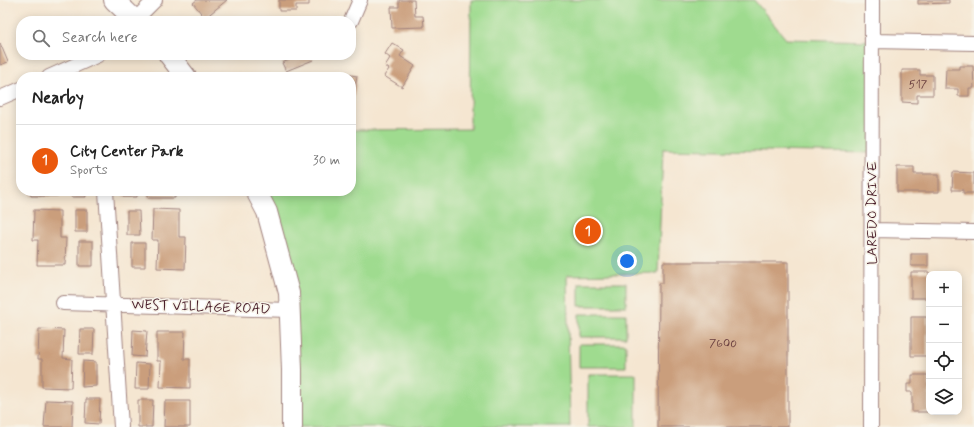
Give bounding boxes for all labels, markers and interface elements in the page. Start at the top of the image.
search box [16,16,356,60]
icon: search [30,27,52,49]
text: Search here [62,28,138,48]
house number: 517 [908,77,928,93]
text: Nearby [32,87,84,109]
text: City Center Park [70,142,183,162]
text: 1 [42,152,48,169]
text: 30 m [313,152,340,169]
street label: LAREDO DRIVE [863,161,881,265]
text: Sports [70,162,108,179]
pin: 1 [575,216,601,246]
your location [617,251,637,271]
map controls [926,271,962,415]
button: + [926,271,962,307]
street label: WEST VILLAGE ROAD [131,296,271,318]
button: − [926,307,962,343]
house number: 7600 [709,336,737,352]
button: locate [926,343,962,379]
button: layers [926,379,962,415]

